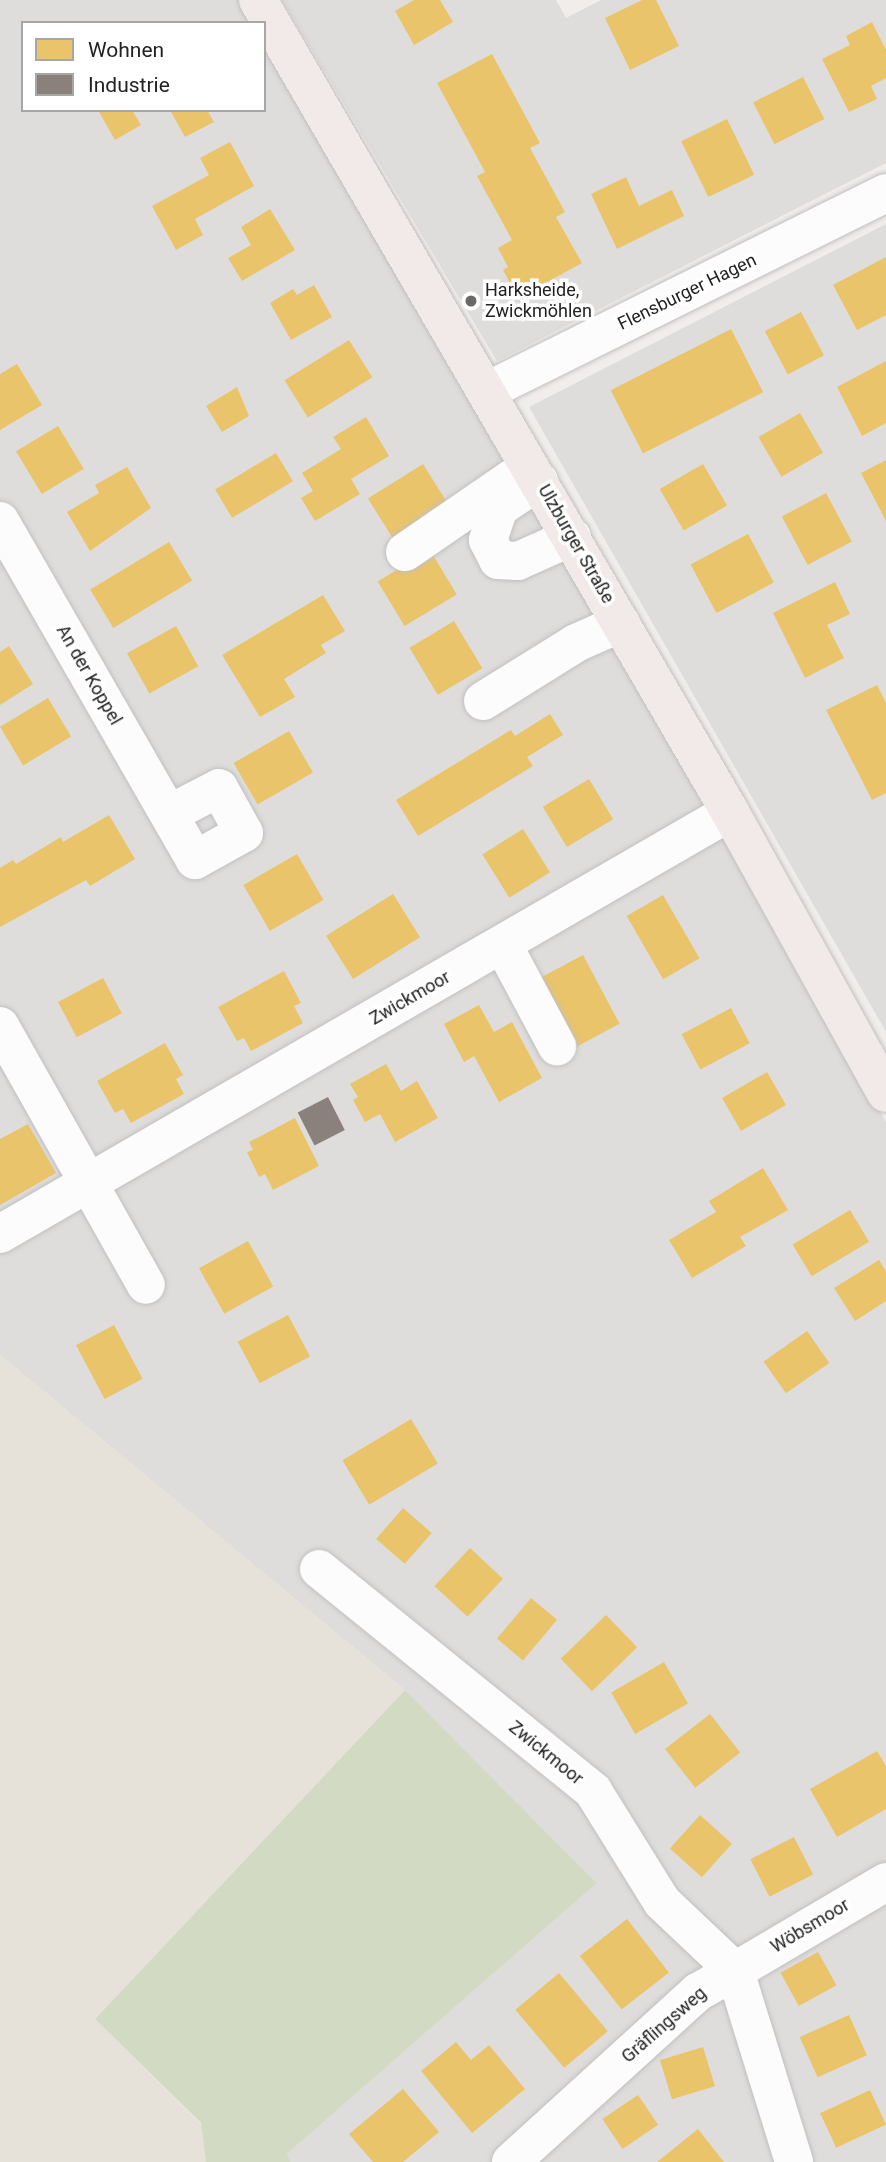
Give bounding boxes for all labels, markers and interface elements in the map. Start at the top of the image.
legend [21,21,266,112]
text: Wohnen [88,38,164,62]
text: Industrie [88,73,170,97]
street label: Flensburger Hagen [614,249,760,335]
place label: Harksheide, Zwickmöhlen [485,280,592,322]
marker: Harksheide, Zwickmöhlen [463,293,479,309]
street label: Ulzburger Straße [533,481,619,607]
street label: An der Koppel [52,621,126,729]
street label: Zwickmoor [366,966,454,1030]
street label: Zwickmoor [504,1716,588,1790]
street label: Wöbsmoor [767,1894,853,1958]
street label: Gräflingsweg [617,1982,711,2068]

